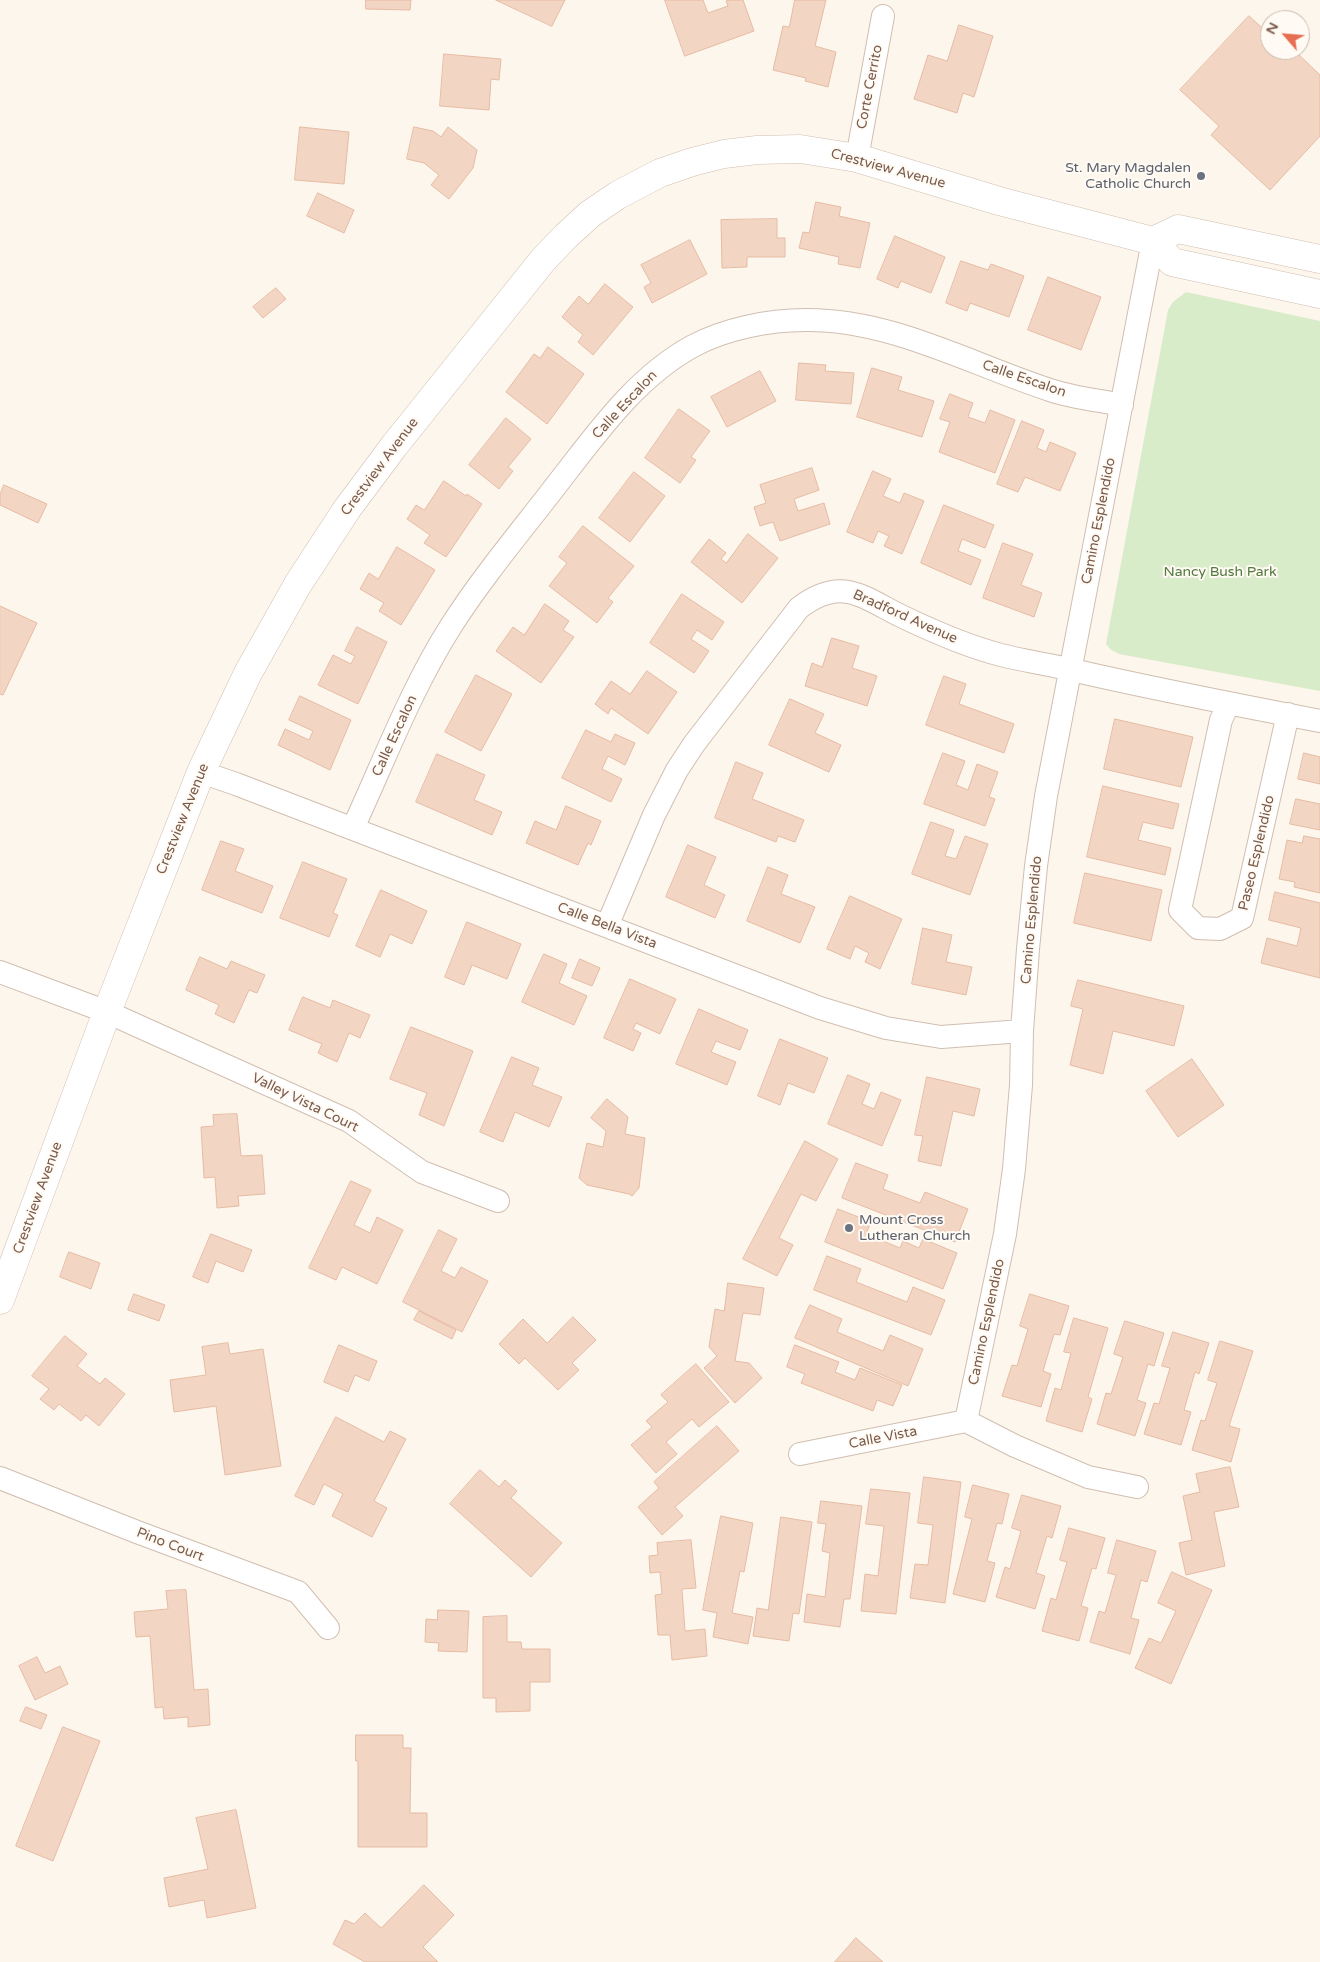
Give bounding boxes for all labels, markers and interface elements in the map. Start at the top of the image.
north arrow [1260,10,1310,60]
text: N [1262,20,1282,37]
street label: Corte Cerrito [854,43,886,131]
street label: Crestview Avenue [829,146,947,192]
place label: St. Mary Magdalen Catholic Church [1065,160,1191,192]
marker: St. Mary Magdalen Catholic Church [1195,170,1207,182]
street label: Calle Escalon [980,357,1068,401]
street label: Calle Escalon [589,367,661,443]
street label: Crestview Avenue [338,415,422,519]
street label: Camino Esplendido [1078,456,1120,586]
park label: Nancy Bush Park [1163,564,1277,580]
street label: Bradford Avenue [850,586,960,648]
street label: Calle Escalon [369,693,421,779]
street label: Crestview Avenue [153,761,213,877]
street label: Paseo Esplendido [1236,794,1278,912]
street label: Camino Esplendido [1018,855,1046,985]
street label: Calle Bella Vista [555,899,659,953]
street label: Valley Vista Court [249,1070,361,1136]
street label: Crestview Avenue [10,1140,66,1256]
place label: Mount Cross Lutheran Church [859,1212,971,1244]
marker: Mount Cross Lutheran Church [843,1222,855,1234]
street label: Camino Esplendido [965,1257,1009,1387]
street label: Calle Vista [847,1423,919,1453]
street label: Pino Court [134,1524,206,1566]

